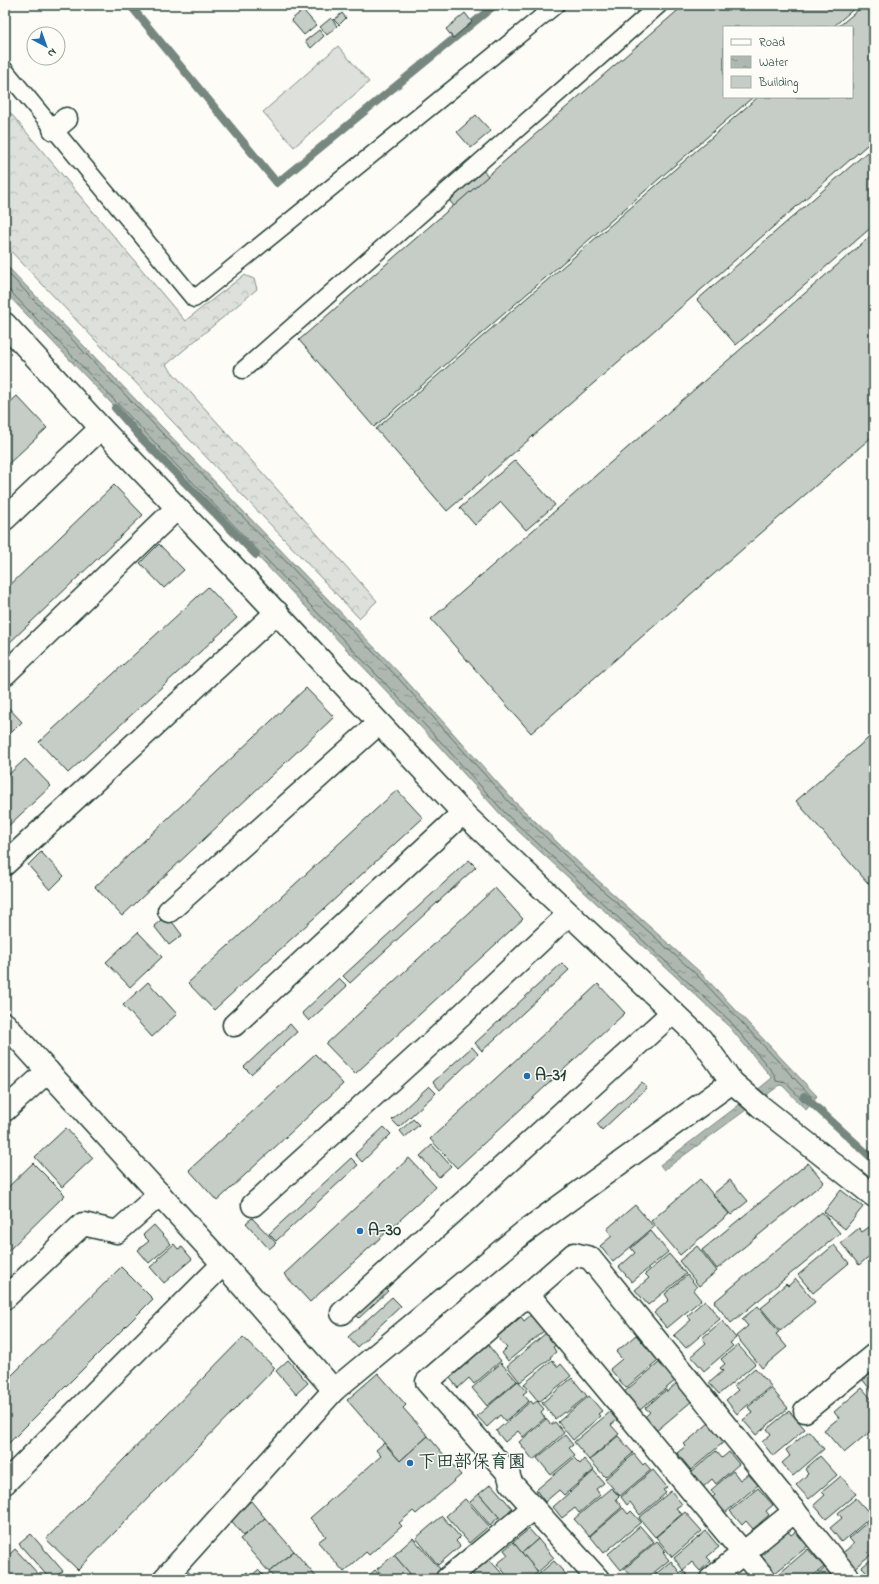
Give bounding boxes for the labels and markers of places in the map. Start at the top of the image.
place label: A-31 [535,1063,566,1089]
marker: A-31 [522,1071,532,1081]
place label: A-30 [368,1218,401,1244]
marker: A-30 [355,1226,365,1236]
place label: 下田部保育園 [418,1450,526,1476]
marker: 下田部保育園 [405,1458,415,1468]

